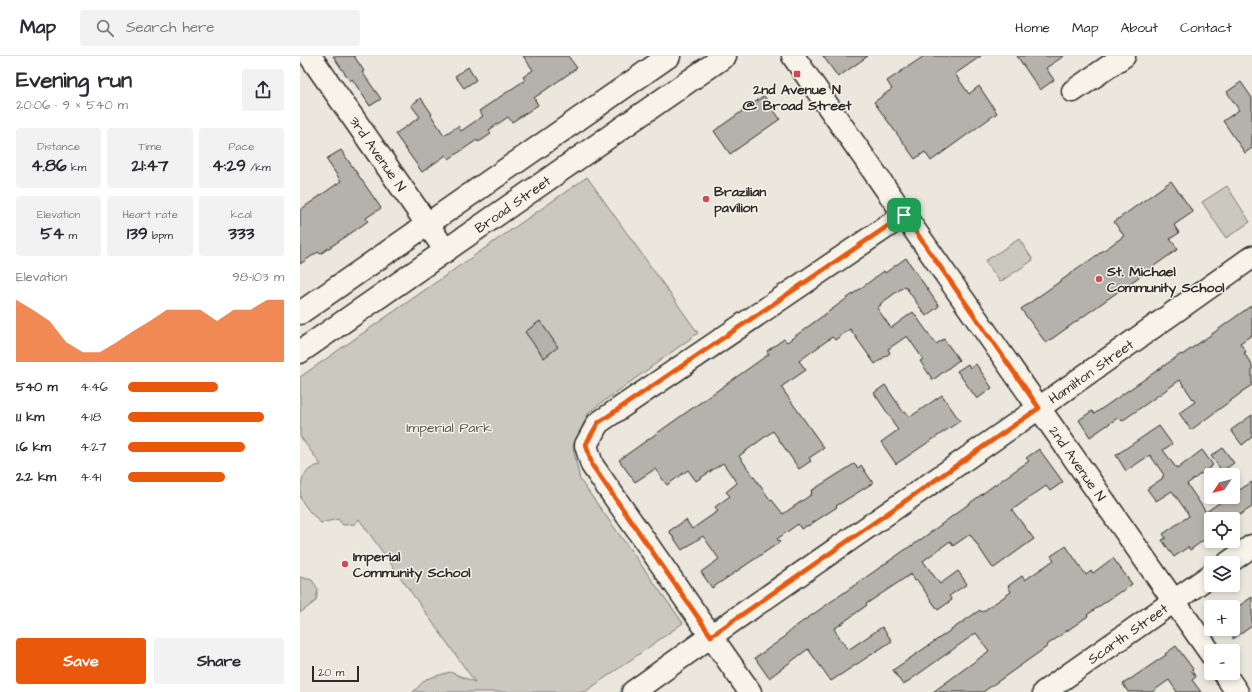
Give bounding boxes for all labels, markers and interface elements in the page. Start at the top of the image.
search box [80,10,360,46]
text: Map [20,14,56,41]
icon: search [94,17,116,39]
text: Search here [126,17,215,38]
text: Home [1015,18,1050,38]
text: Map [1072,18,1098,38]
text: About [1120,18,1158,38]
text: Contact [1180,18,1232,38]
text: Evening run [16,65,132,96]
button: share [242,69,284,111]
marker: 2nd Avenue N @ Broad Street [792,69,802,79]
place label: 2nd Avenue N @ Broad Street [743,80,852,116]
text: 20:06 · 9 × 540 m [16,96,128,114]
street label: 3rd Avenue N [344,113,411,196]
text: Distance [37,139,80,154]
text: Time [138,139,162,154]
text: Pace [229,139,254,154]
text: 4.86 [31,154,67,178]
text: 21:47 [132,154,168,178]
text: 4:29 [212,154,246,178]
text: km [67,160,86,175]
text: /km [246,160,271,175]
street label: Broad Street [471,171,555,238]
place label: Brazilian pavilion [714,182,766,218]
marker: Brazilian pavilion [701,194,711,204]
pin [887,198,921,232]
icon: arrive [893,204,915,226]
text: Elevation [37,207,80,222]
text: Heart rate [122,207,178,222]
text: kcal [231,207,252,222]
text: 54 [40,222,64,246]
text: 139 [127,222,148,246]
text: 333 [228,222,254,246]
text: m [64,228,77,243]
text: bpm [148,228,173,243]
place label: St. Michael Community School [1106,262,1225,298]
text: Elevation [16,268,67,286]
text: 98–103 m [232,268,284,286]
marker: St. Michael Community School [1094,274,1104,284]
street label: Hamilton Street [1045,335,1138,409]
text: 540 m [16,378,58,396]
text: 4:46 [80,378,108,396]
text: 1.1 km [16,408,44,426]
text: 4:18 [80,408,101,426]
park label: Imperial Park [406,418,492,438]
street label: 2nd Avenue N [1044,422,1110,506]
text: 1.6 km [16,438,51,456]
text: 4:27 [80,438,106,456]
text: 2.2 km [16,468,56,486]
text: 4:41 [80,468,102,486]
north arrow [1204,468,1240,504]
map controls [1204,468,1240,680]
button: locate [1204,512,1240,548]
place label: Imperial Community School [353,547,471,583]
button: layers [1204,556,1240,592]
marker: Imperial Community School [340,559,350,569]
street label: Scarth Street [1084,599,1173,669]
button: + [1204,600,1240,636]
button: Save [16,638,146,684]
button: Share [154,638,284,684]
button: − [1204,644,1240,680]
scale bar [312,664,359,683]
text: 20 m [318,665,344,680]

